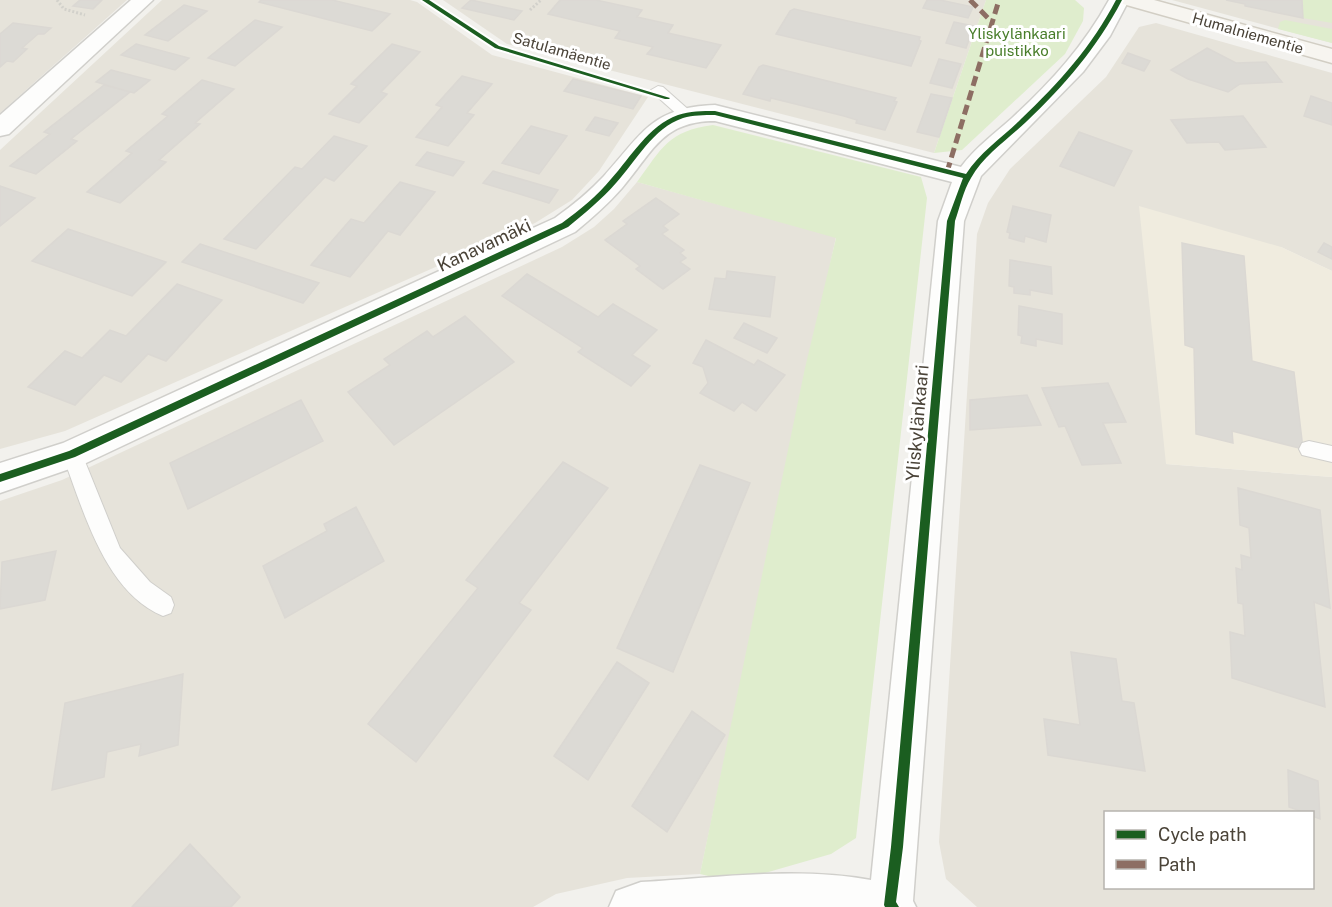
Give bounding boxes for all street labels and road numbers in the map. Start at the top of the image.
street label: Humalniementie [1191,9,1305,57]
street label: Satulamäentie [511,29,613,73]
street label: Kanavamäki [434,214,534,276]
street label: Yliskylänkaari [901,364,933,482]

